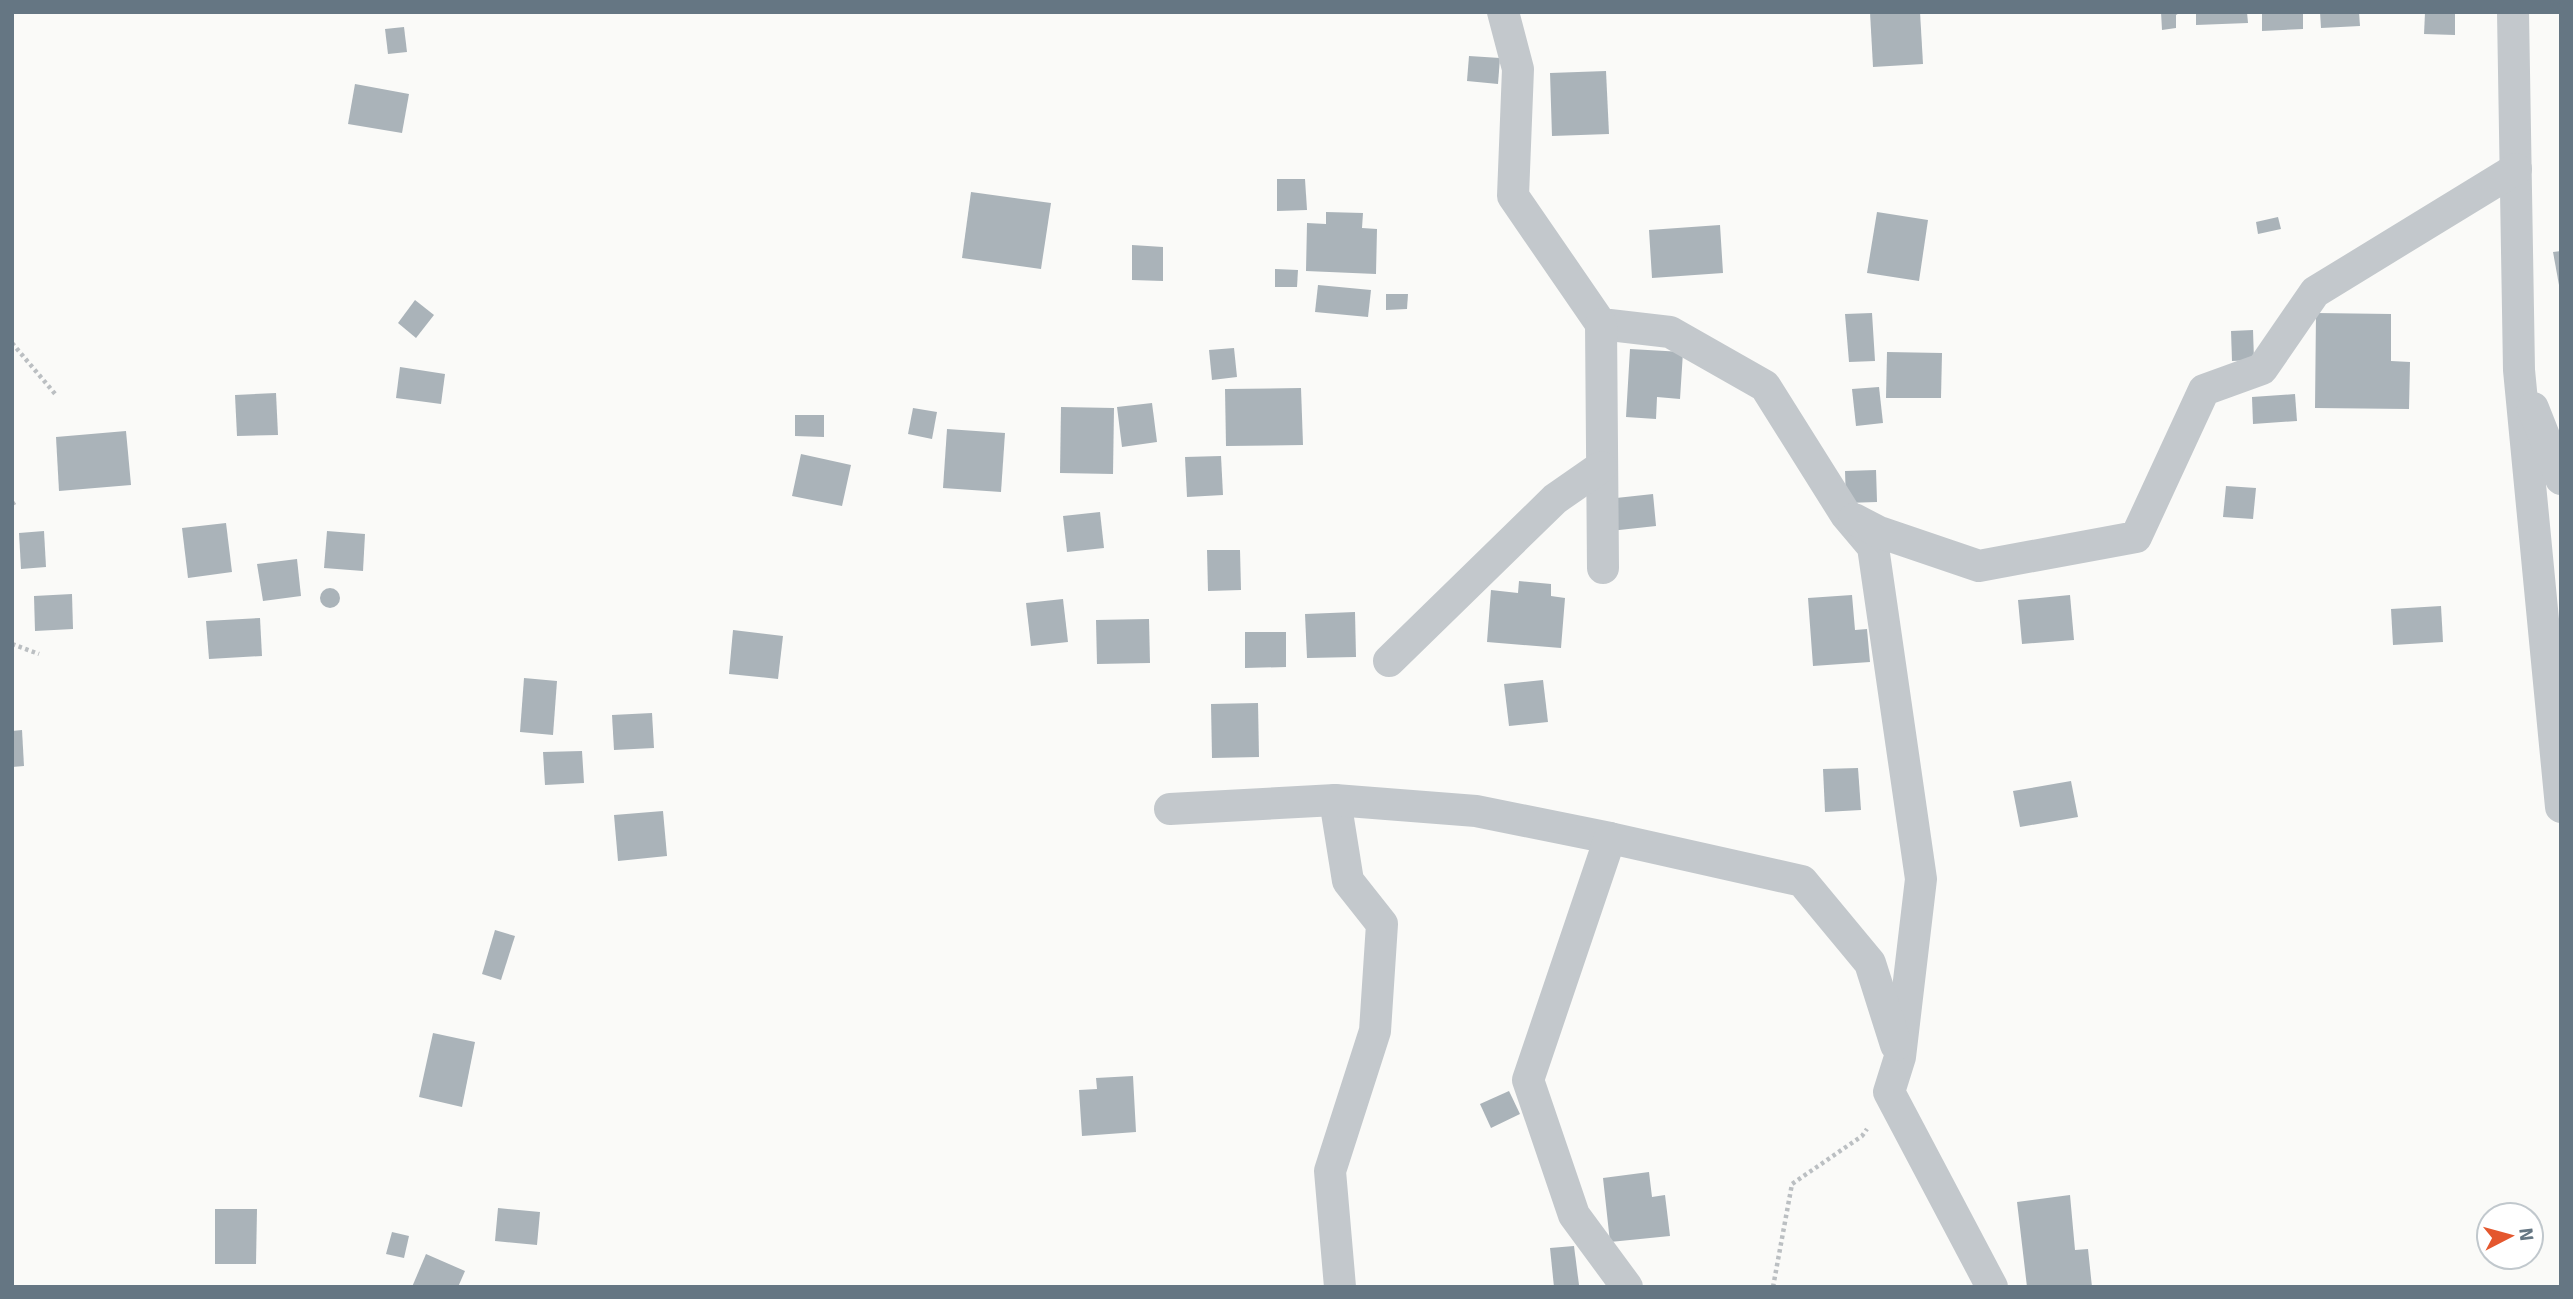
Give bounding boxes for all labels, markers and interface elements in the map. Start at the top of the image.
north arrow [2475,1201,2545,1271]
text: N [2513,1227,2539,1242]

